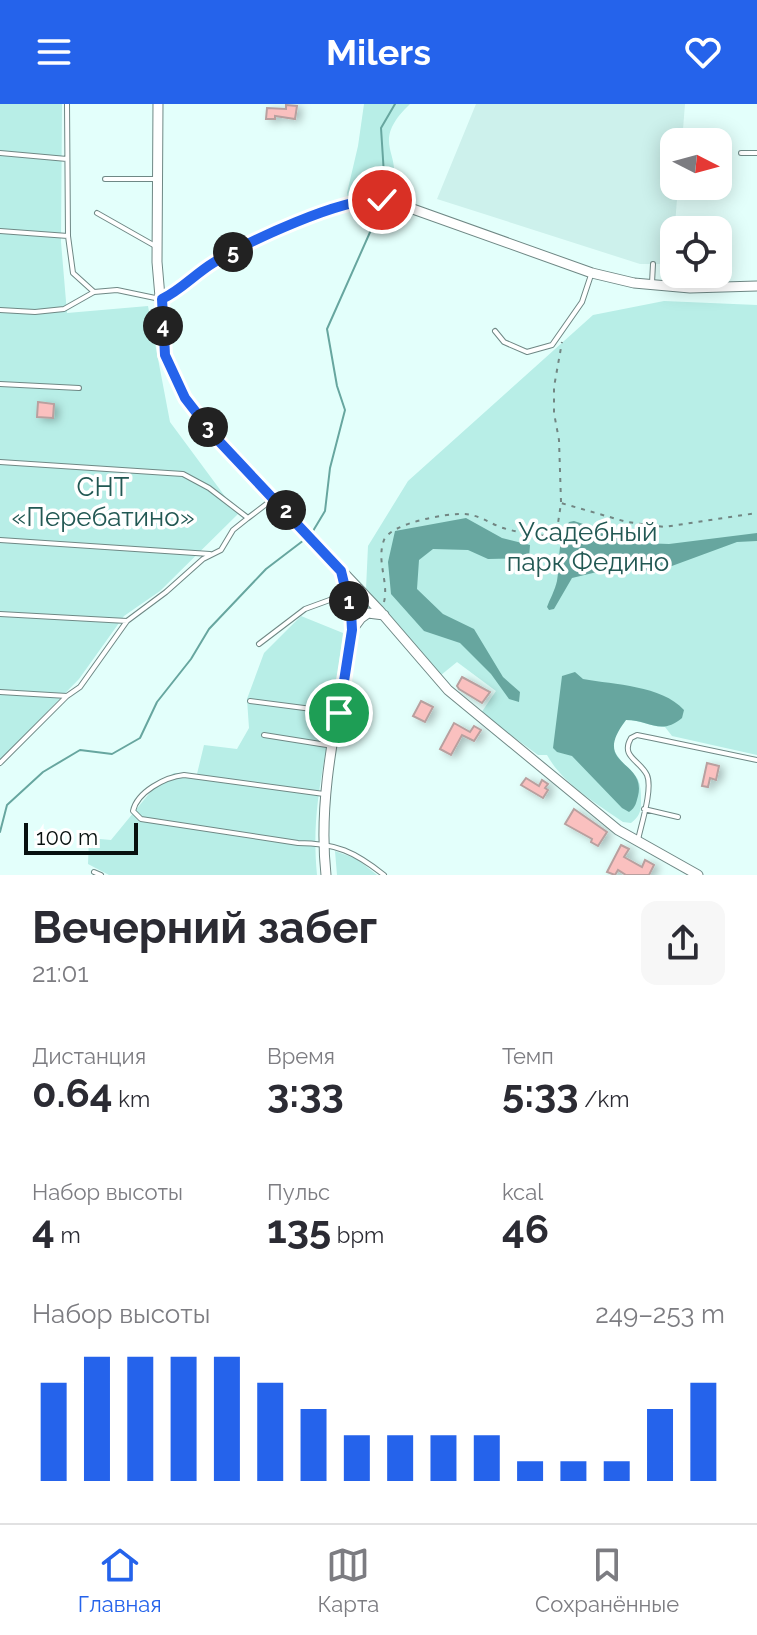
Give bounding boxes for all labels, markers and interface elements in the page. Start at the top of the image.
icon: menu [32,30,76,74]
icon: heart [681,30,725,74]
text: Milers [326,31,431,73]
north arrow [660,128,732,200]
map controls [660,128,732,288]
pin [348,166,416,234]
icon: check [360,178,404,222]
button: locate [660,216,732,288]
pin: 5 [213,232,253,272]
text: 5 [227,239,239,265]
pin: 4 [143,306,183,346]
text: 4 [157,313,169,339]
pin: 3 [188,407,228,447]
text: 3 [202,414,214,440]
park label: СНТ «Перебатино» [11,472,195,532]
pin: 2 [266,490,306,530]
text: 2 [280,497,292,523]
park label: Усадебный парк Федино [507,517,669,577]
pin: 1 [329,581,369,621]
text: 1 [344,588,354,614]
pin [305,679,373,747]
icon: arrive [317,691,361,735]
scale bar [24,819,138,855]
text: 100 m [36,824,98,850]
button: share [641,901,725,985]
text: Вечерний забег [32,902,377,953]
text: 21:01 [32,958,89,988]
text: Дистанция [32,1043,146,1069]
text: Время [267,1043,335,1069]
text: Темп [502,1043,554,1069]
text: 0.64 [32,1069,113,1116]
text: 3:33 [267,1069,344,1116]
text: 5:33 [502,1069,579,1116]
text: km [113,1086,150,1112]
text: /km [579,1086,629,1112]
text: Набор высоты [32,1179,183,1205]
text: Пульс [267,1179,330,1205]
text: kcal [502,1179,543,1205]
text: 4 [32,1205,55,1252]
text: 135 [267,1205,331,1252]
text: 46 [502,1205,549,1252]
text: m [55,1222,81,1248]
text: bpm [331,1222,384,1248]
text: Набор высоты [32,1299,210,1329]
text: 249–253 m [595,1299,725,1329]
tab: Главная [78,1543,162,1617]
tab: Карта [317,1543,379,1617]
tab: Сохранённые [535,1543,679,1617]

